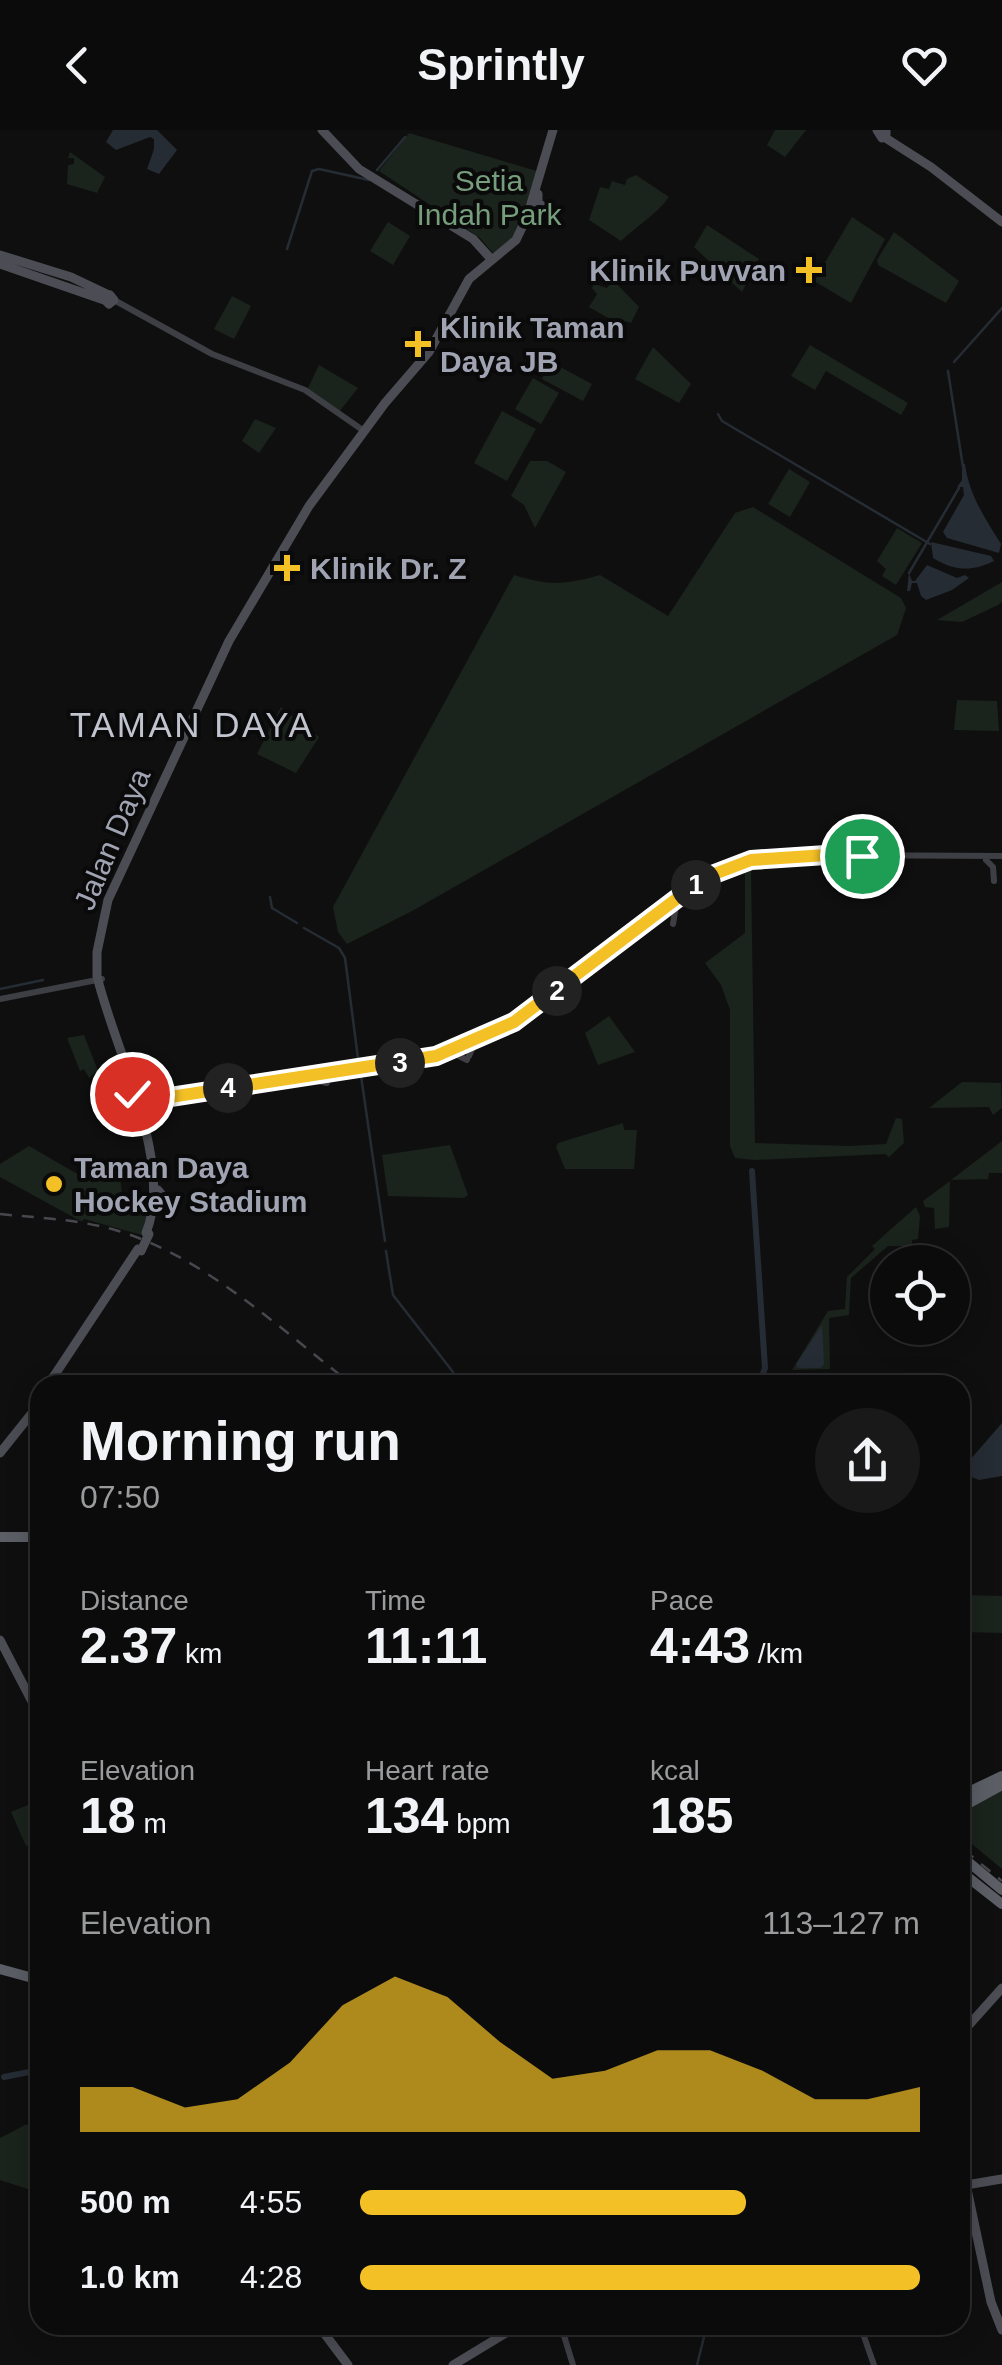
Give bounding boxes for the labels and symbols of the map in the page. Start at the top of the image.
park label: Setia Indah Park [416,164,563,231]
place label: Klinik Puvvan [589,254,786,287]
marker: Klinik Puvvan [796,257,822,283]
place label: Klinik Taman Daya JB [440,311,624,378]
marker: Klinik Taman Daya JB [405,331,431,357]
place label: Klinik Dr. Z [310,552,467,585]
marker: Klinik Dr. Z [274,555,300,581]
district label: TAMAN DAYA [70,705,314,744]
street label: Jalan Daya [67,763,157,915]
pin [820,814,905,899]
pin: 1 [671,860,721,910]
pin: 2 [532,966,582,1016]
pin: 3 [375,1038,425,1088]
pin [90,1052,175,1137]
pin: 4 [203,1063,253,1113]
place label: Taman Daya Hockey Stadium [74,1151,307,1218]
marker: Taman Daya Hockey Stadium [43,1173,65,1195]

